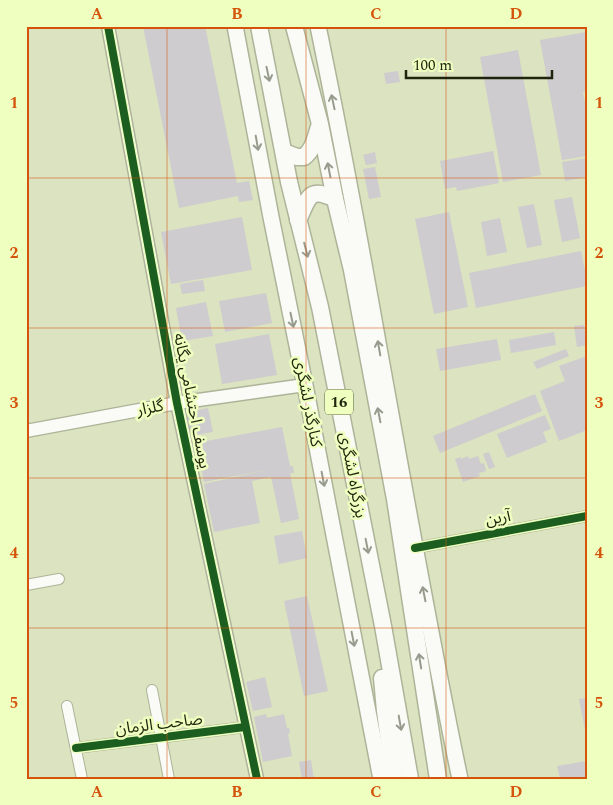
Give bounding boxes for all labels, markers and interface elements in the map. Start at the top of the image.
text: A [91,2,104,26]
text: B [231,2,243,26]
text: C [370,2,382,26]
text: D [510,2,523,26]
scale bar [406,48,552,80]
text: 100 m [413,54,452,77]
one-way arrow [264,66,274,82]
text: 1 [10,91,18,115]
text: 1 [595,91,603,115]
one-way arrow [328,94,337,110]
one-way arrow [253,135,262,151]
one-way arrow [323,162,333,178]
text: 2 [10,241,19,265]
text: 2 [595,241,604,265]
one-way arrow [302,242,311,258]
one-way arrow [287,311,297,327]
street label: یوسف احتشامی یگانه [167,331,217,471]
one-way arrow [374,340,384,356]
street label: کنارگذر لشگری [288,355,329,450]
road number: 16 [325,390,353,414]
text: 3 [10,391,19,415]
text: 3 [595,391,604,415]
street label: گلزار [133,394,166,423]
one-way arrow [374,407,383,423]
street label: بزرگراه لشگری [333,430,373,520]
one-way arrow [319,471,328,487]
street label: آرین [483,504,514,532]
one-way arrow [363,538,373,554]
text: 4 [10,541,19,565]
text: 4 [595,541,604,565]
one-way arrow [418,586,428,602]
one-way arrow [349,630,359,646]
one-way arrow [415,654,425,670]
text: 5 [10,691,18,715]
text: 5 [595,691,603,715]
street label: صاحب الزمان [114,707,204,741]
one-way arrow [395,715,405,731]
text: A [91,780,104,804]
text: B [231,780,243,804]
text: C [370,780,382,804]
text: D [510,780,523,804]

